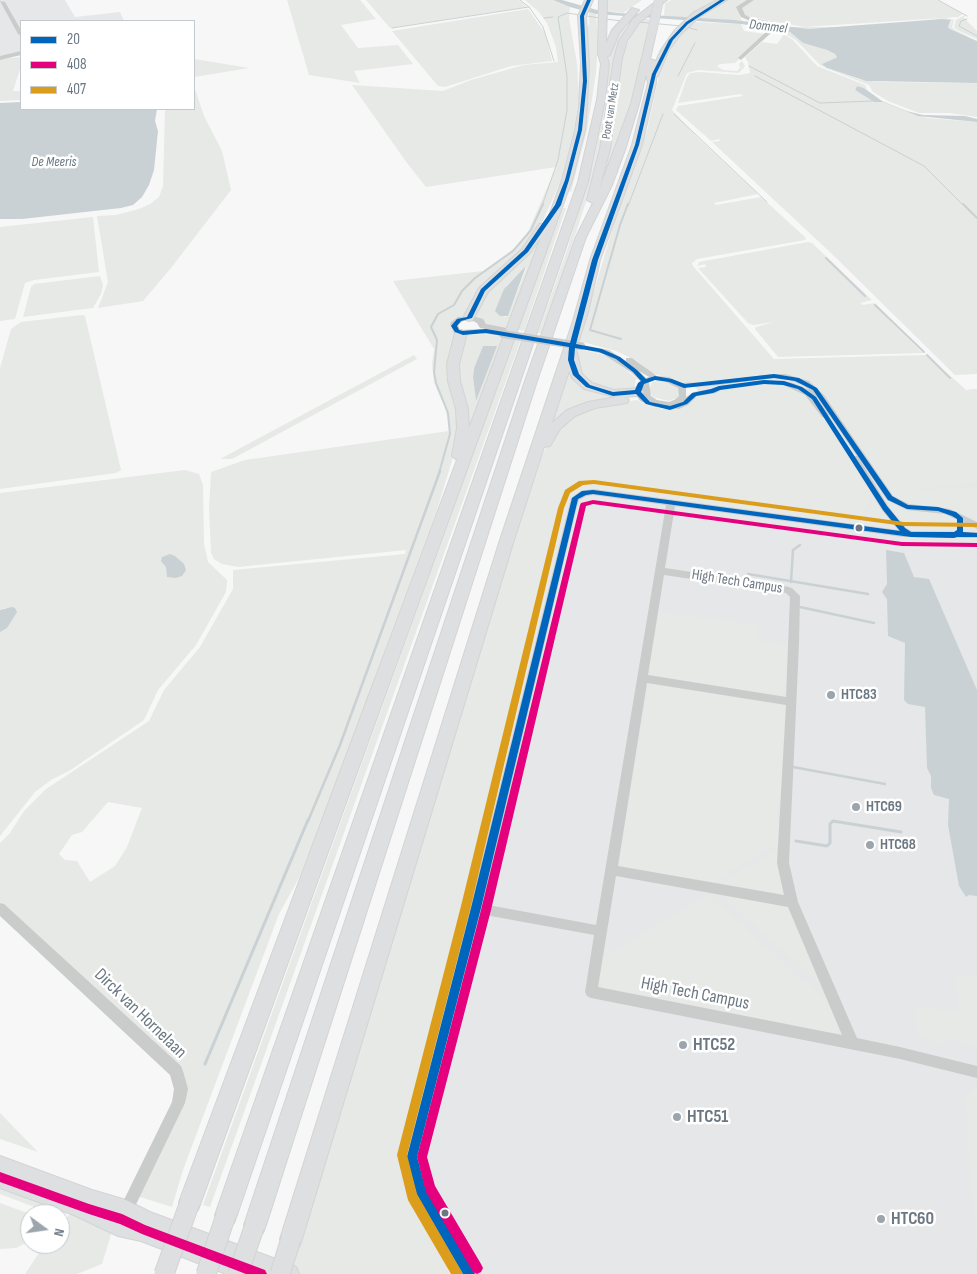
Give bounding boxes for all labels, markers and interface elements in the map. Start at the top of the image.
water label: Dommel [748,16,788,38]
legend [20,20,195,110]
text: 20 [67,30,80,49]
text: 408 [67,55,87,74]
text: 407 [67,80,86,99]
street label: Poot van Metz [599,82,623,140]
water label: De Meeris [32,154,76,170]
unlabelled marker [854,523,864,533]
street label: High Tech Campus [690,566,784,598]
place label: HTC83 [841,686,877,704]
marker: HTC83 [825,689,837,701]
place label: HTC69 [866,798,902,816]
marker: HTC69 [850,801,862,813]
place label: HTC68 [880,836,916,854]
marker: HTC68 [864,839,876,851]
street label: Dirck van Hornelaan [89,965,191,1063]
street label: High Tech Campus [639,973,751,1015]
place label: HTC52 [693,1034,735,1056]
marker: HTC52 [677,1039,689,1051]
place label: HTC51 [687,1106,728,1128]
marker: HTC51 [671,1111,683,1123]
north arrow [20,1204,70,1254]
unlabelled marker [440,1208,450,1218]
place label: HTC60 [891,1208,934,1230]
marker: HTC60 [875,1213,887,1225]
text: N [50,1227,68,1238]

